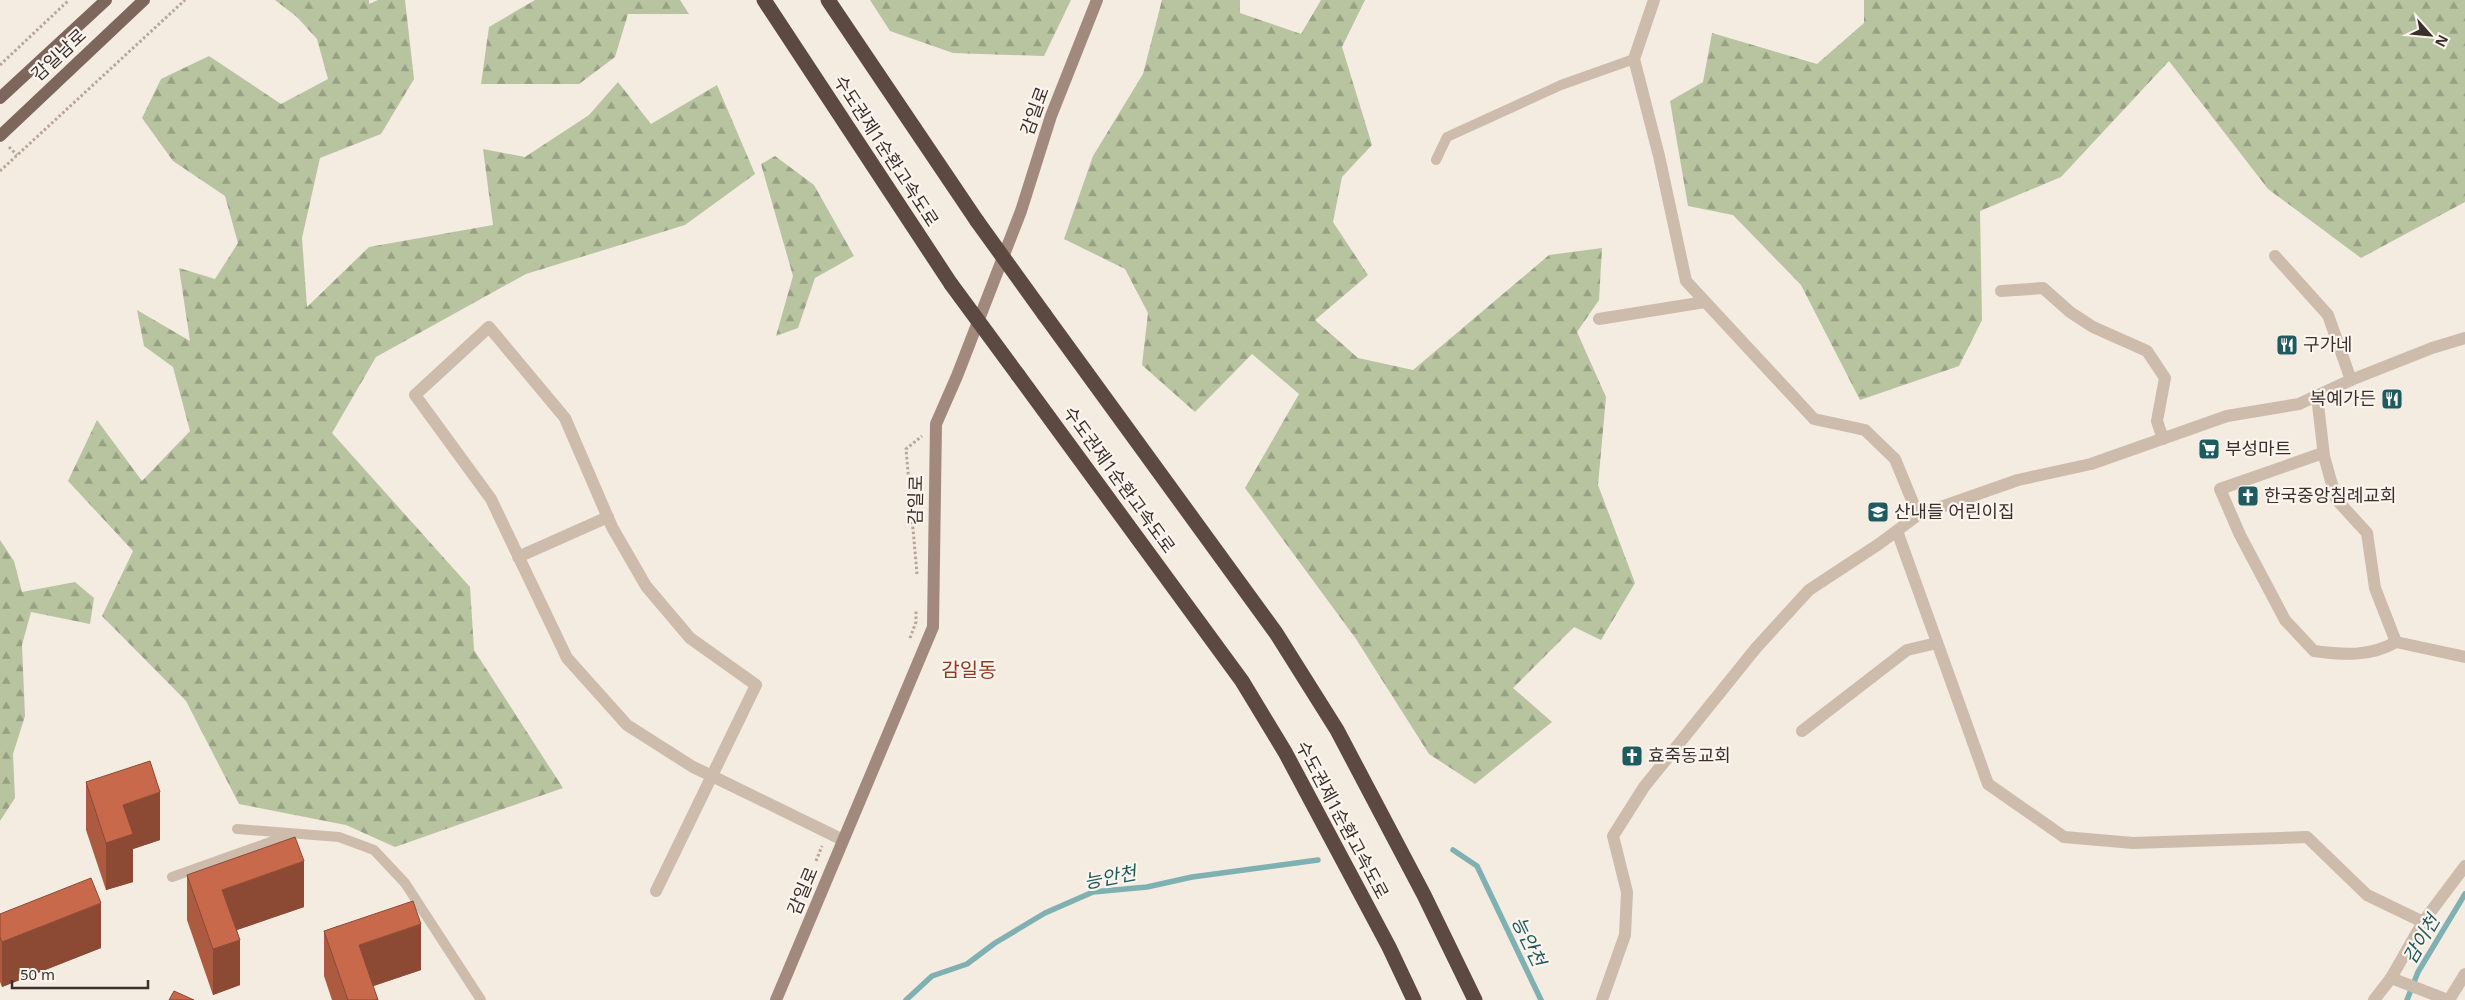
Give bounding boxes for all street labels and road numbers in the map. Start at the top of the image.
street label: 감일남로 [26,23,91,86]
street label: 수도권제1순환고속도로 [829,70,945,231]
street label: 감일로 [1014,83,1054,138]
street label: 수도권제1순환고속도로 [1058,401,1181,558]
street label: 감일로 [903,475,927,525]
street label: 수도권제1순환고속도로 [1291,736,1395,903]
street label: 감일로 [781,863,823,918]

